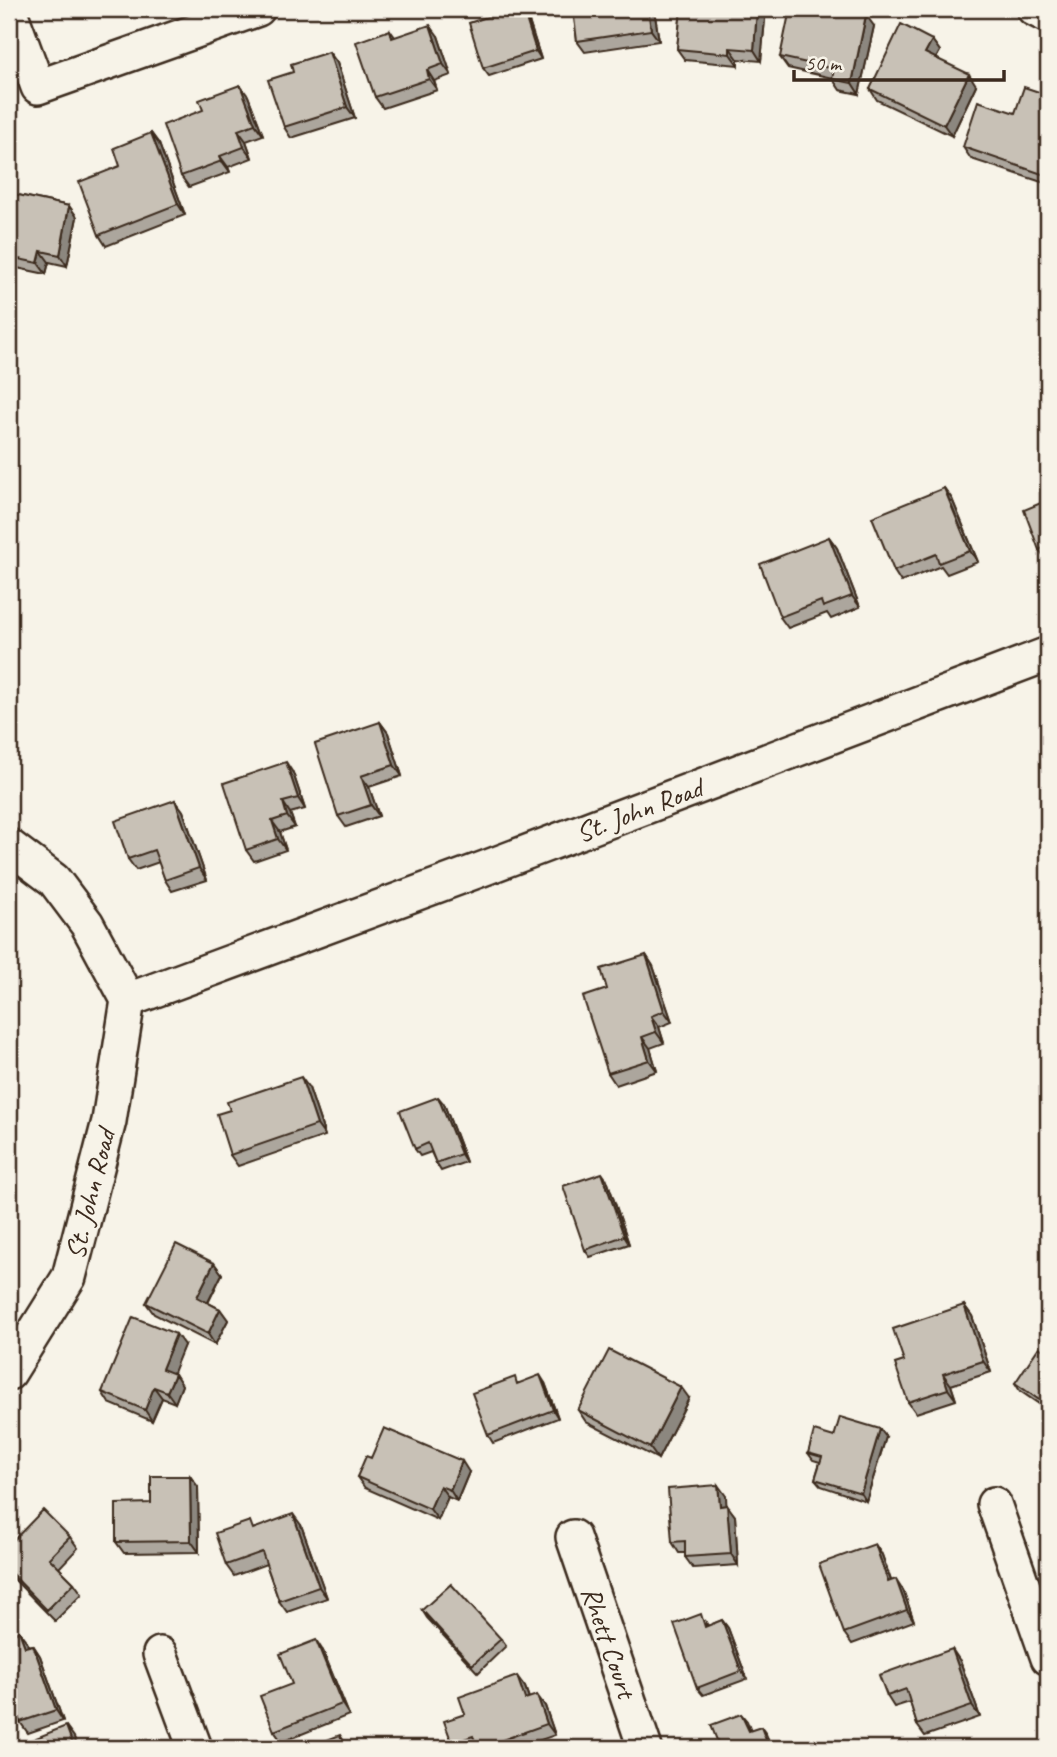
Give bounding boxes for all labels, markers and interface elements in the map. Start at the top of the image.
scale bar [794,38,1004,82]
text: 50 m [805,50,843,76]
street label: St. John Road [571,768,711,850]
street label: St. John Road [57,1122,124,1263]
street label: Rhett Court [574,1582,645,1705]

